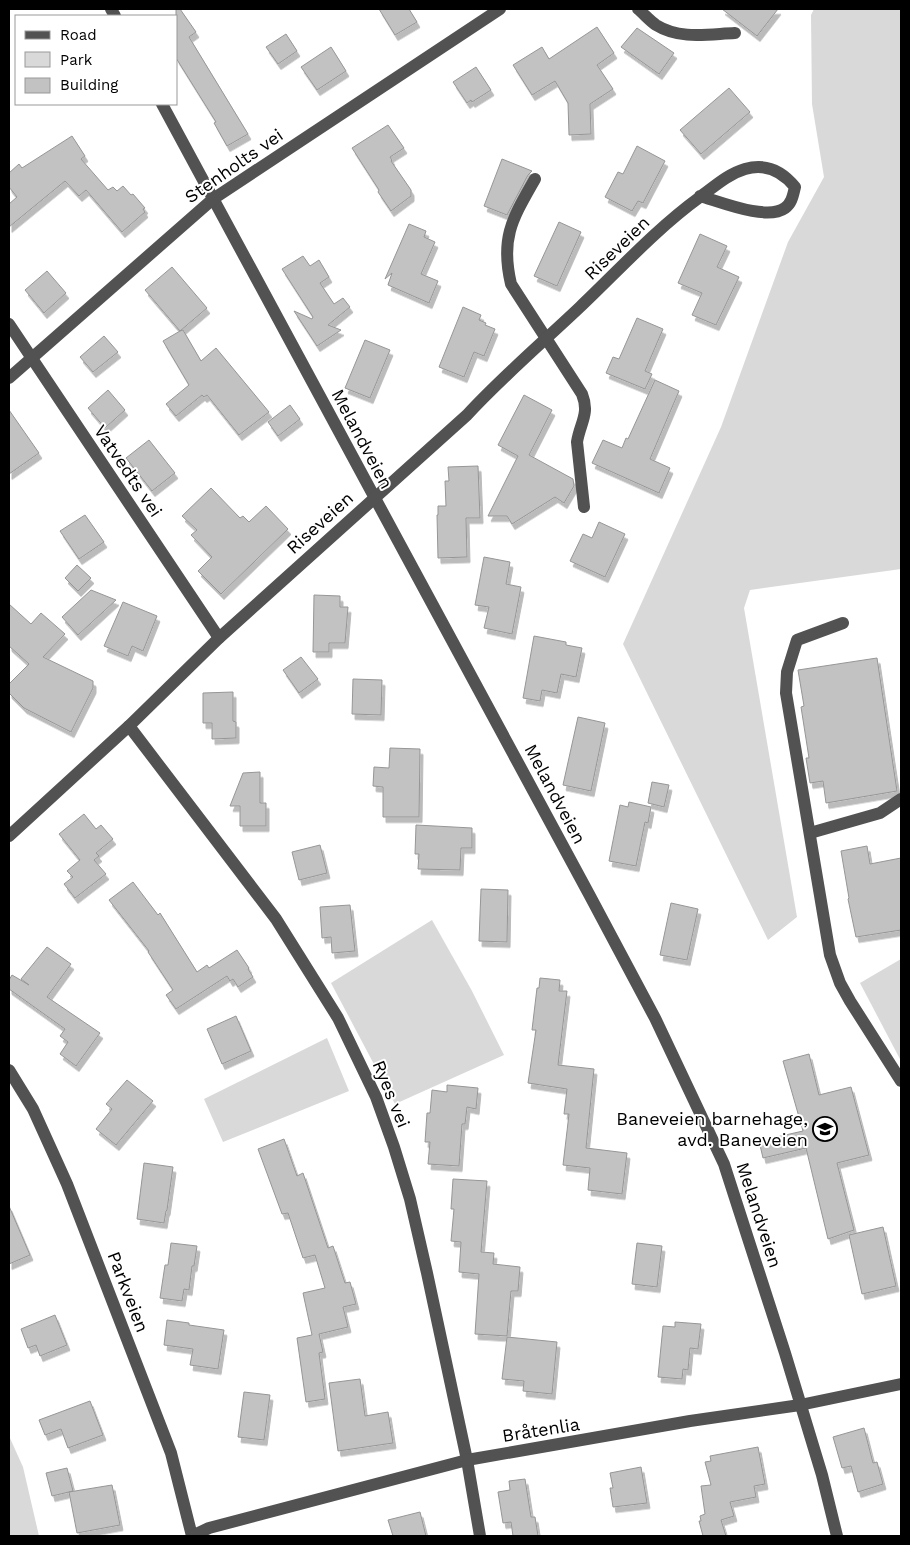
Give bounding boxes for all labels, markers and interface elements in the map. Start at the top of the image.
legend [15,15,178,105]
text: Road [60,26,97,44]
text: Park [60,51,93,69]
text: Building [60,76,118,94]
street label: Stenholts vei [181,124,287,207]
street label: Riseveien [580,211,654,284]
street label: Melandveien [327,385,397,492]
street label: Vatvedts vei [90,421,167,521]
street label: Riseveien [282,487,357,558]
street label: Melandveien [520,740,590,847]
street label: Ryes vei [368,1057,414,1131]
place label: Baneveien barnehage, avd. Baneveien [616,1108,808,1150]
school or university icon: Baneveien barnehage, avd. Baneveien [812,1116,838,1142]
street label: Melandveien [733,1159,786,1270]
street label: Parkveien [103,1248,153,1335]
street label: Bråtenlia [501,1413,581,1446]

